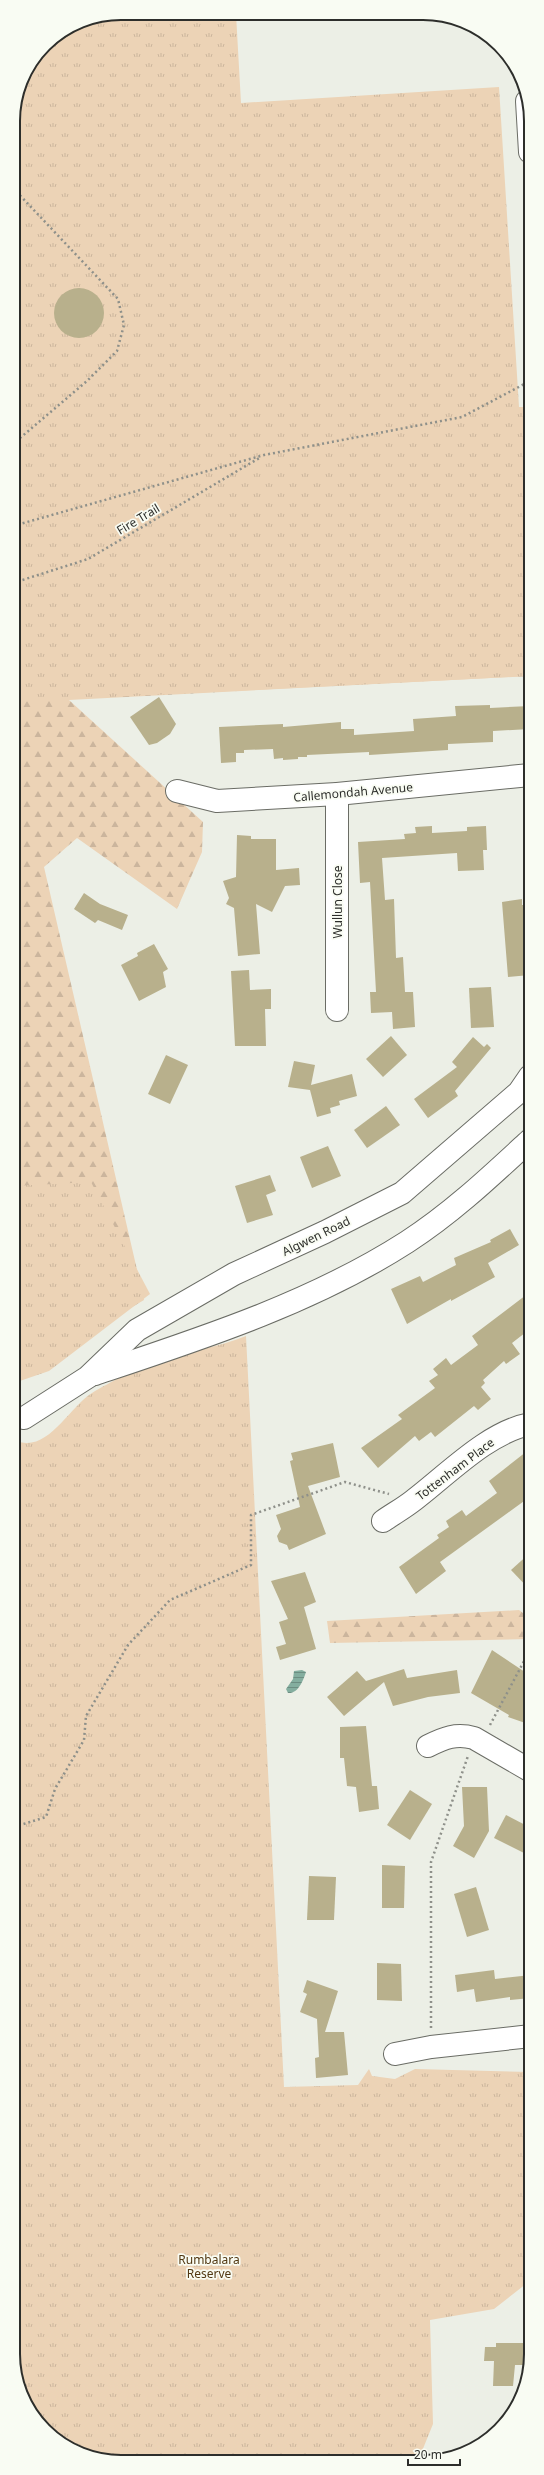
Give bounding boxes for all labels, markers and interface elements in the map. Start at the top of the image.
street label: Fire Trail [113,499,163,539]
street label: Callemondah Avenue [293,778,414,806]
street label: Wullun Close [329,865,346,939]
street label: Algwen Road [279,1212,353,1260]
street label: Tottenham Place [412,1434,498,1504]
park label: Rumbalara Reserve [178,2251,240,2282]
scale bar [408,2441,460,2467]
text: 20 m [414,2446,442,2463]

